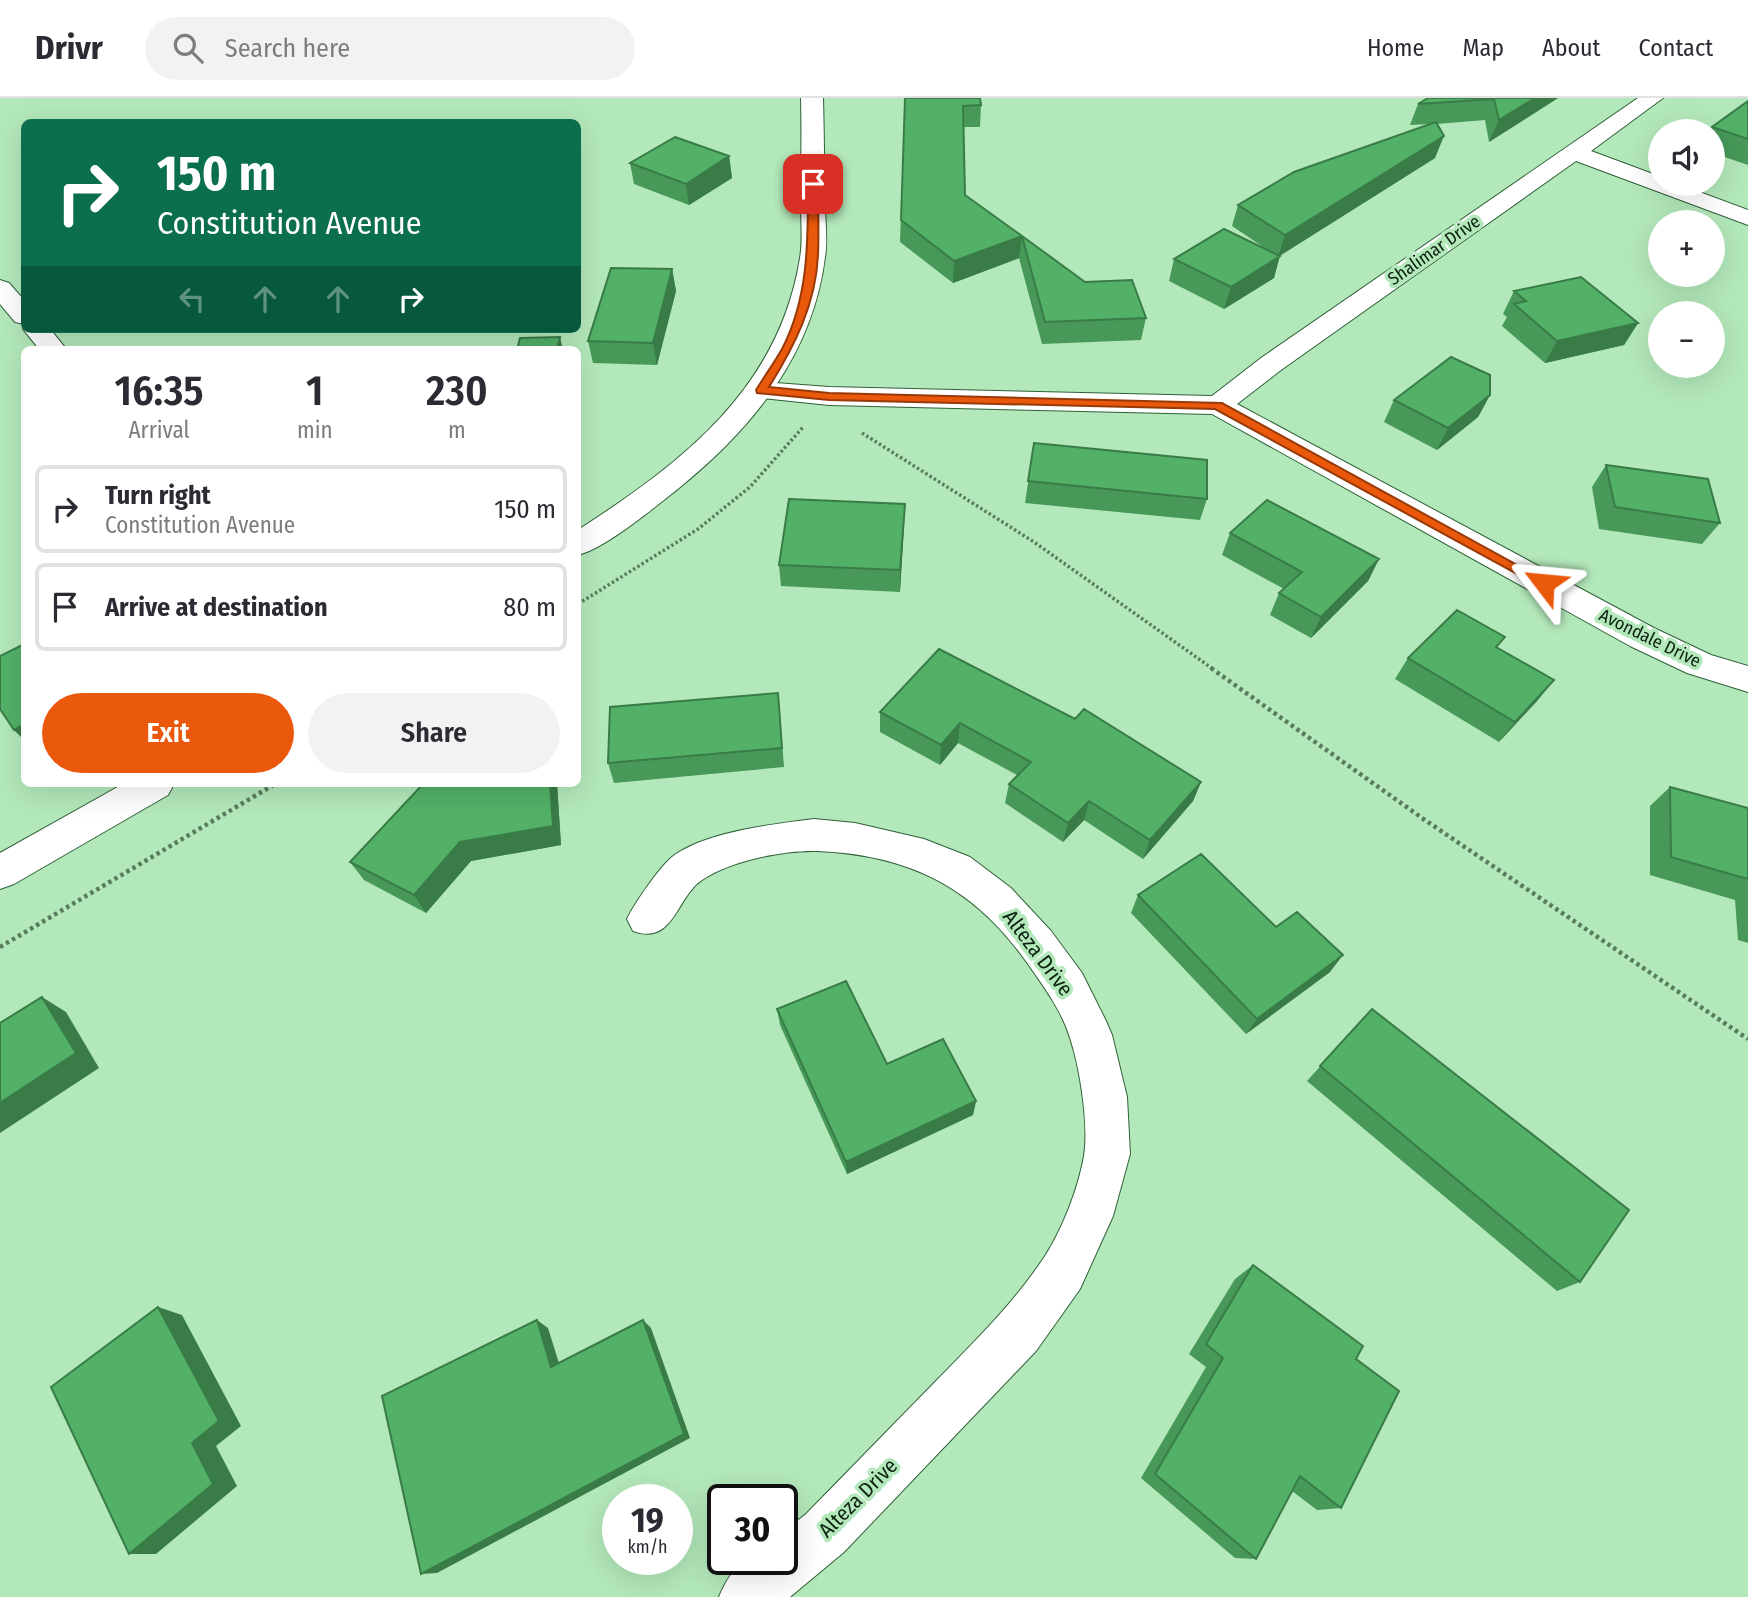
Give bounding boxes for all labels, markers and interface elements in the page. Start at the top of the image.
search box [145,17,635,80]
text: Drivr [35,28,103,68]
icon: search [169,29,207,67]
text: Search here [225,33,350,64]
text: Home [1367,34,1424,62]
text: Map [1462,34,1504,62]
text: About [1542,34,1600,62]
text: Contact [1638,34,1713,62]
map controls [1648,119,1725,378]
button: sound [1648,119,1725,196]
text: 150 m [157,144,276,203]
icon: right [42,147,133,238]
pin [783,154,843,214]
icon: arrive [794,165,832,203]
text: Constitution Avenue [157,204,422,242]
street label: Shalimar Drive [1384,210,1484,290]
button: + [1648,210,1725,287]
icon: left [173,280,211,318]
icon: ahead [246,280,284,318]
icon: ahead [319,280,357,318]
icon: right [392,280,430,318]
button: − [1648,301,1725,378]
text: 16:35 [114,366,204,416]
text: 1 [306,366,324,416]
text: 230 [426,366,488,416]
text: Arrival [129,416,190,444]
text: min [297,416,333,444]
text: m [448,416,466,444]
text: Turn right [105,480,211,511]
icon: right [46,490,84,528]
text: 150 m [494,494,556,525]
text: Constitution Avenue [105,511,295,539]
position arrow [1507,546,1581,620]
icon: arrive [46,588,84,626]
text: Arrive at destination [105,592,328,623]
text: 80 m [503,592,556,623]
street label: Avondale Drive [1595,604,1705,672]
button: Exit [42,693,294,773]
button: Share [308,693,560,773]
street label: Alteza Drive [997,905,1079,1001]
street label: Alteza Drive [813,1453,903,1543]
speed limit sign: 30 [707,1484,798,1575]
text: 19 [631,1499,664,1541]
text: km/h [627,1536,668,1558]

